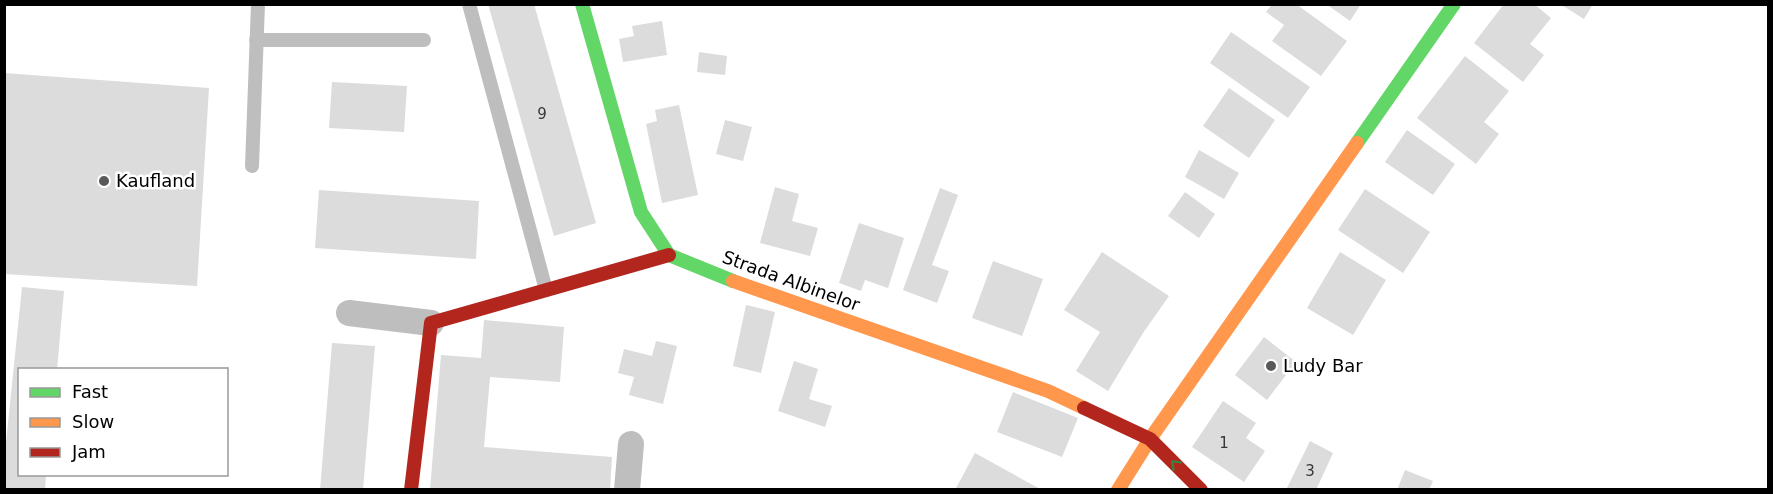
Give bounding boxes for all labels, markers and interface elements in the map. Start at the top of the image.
house number: 9 [537,105,547,123]
place label: Kaufland [116,170,195,191]
marker: Kaufland [97,174,111,188]
street label: Strada Albinelor [720,246,863,315]
place label: Ludy Bar [1283,355,1363,376]
marker: Ludy Bar [1264,359,1278,373]
legend [18,368,228,476]
text: Fast [72,381,108,402]
text: Slow [72,411,114,432]
house number: 1 [1219,434,1229,452]
text: Jam [71,441,106,462]
one-way arrow [1172,461,1183,472]
house number: 3 [1305,462,1315,480]

